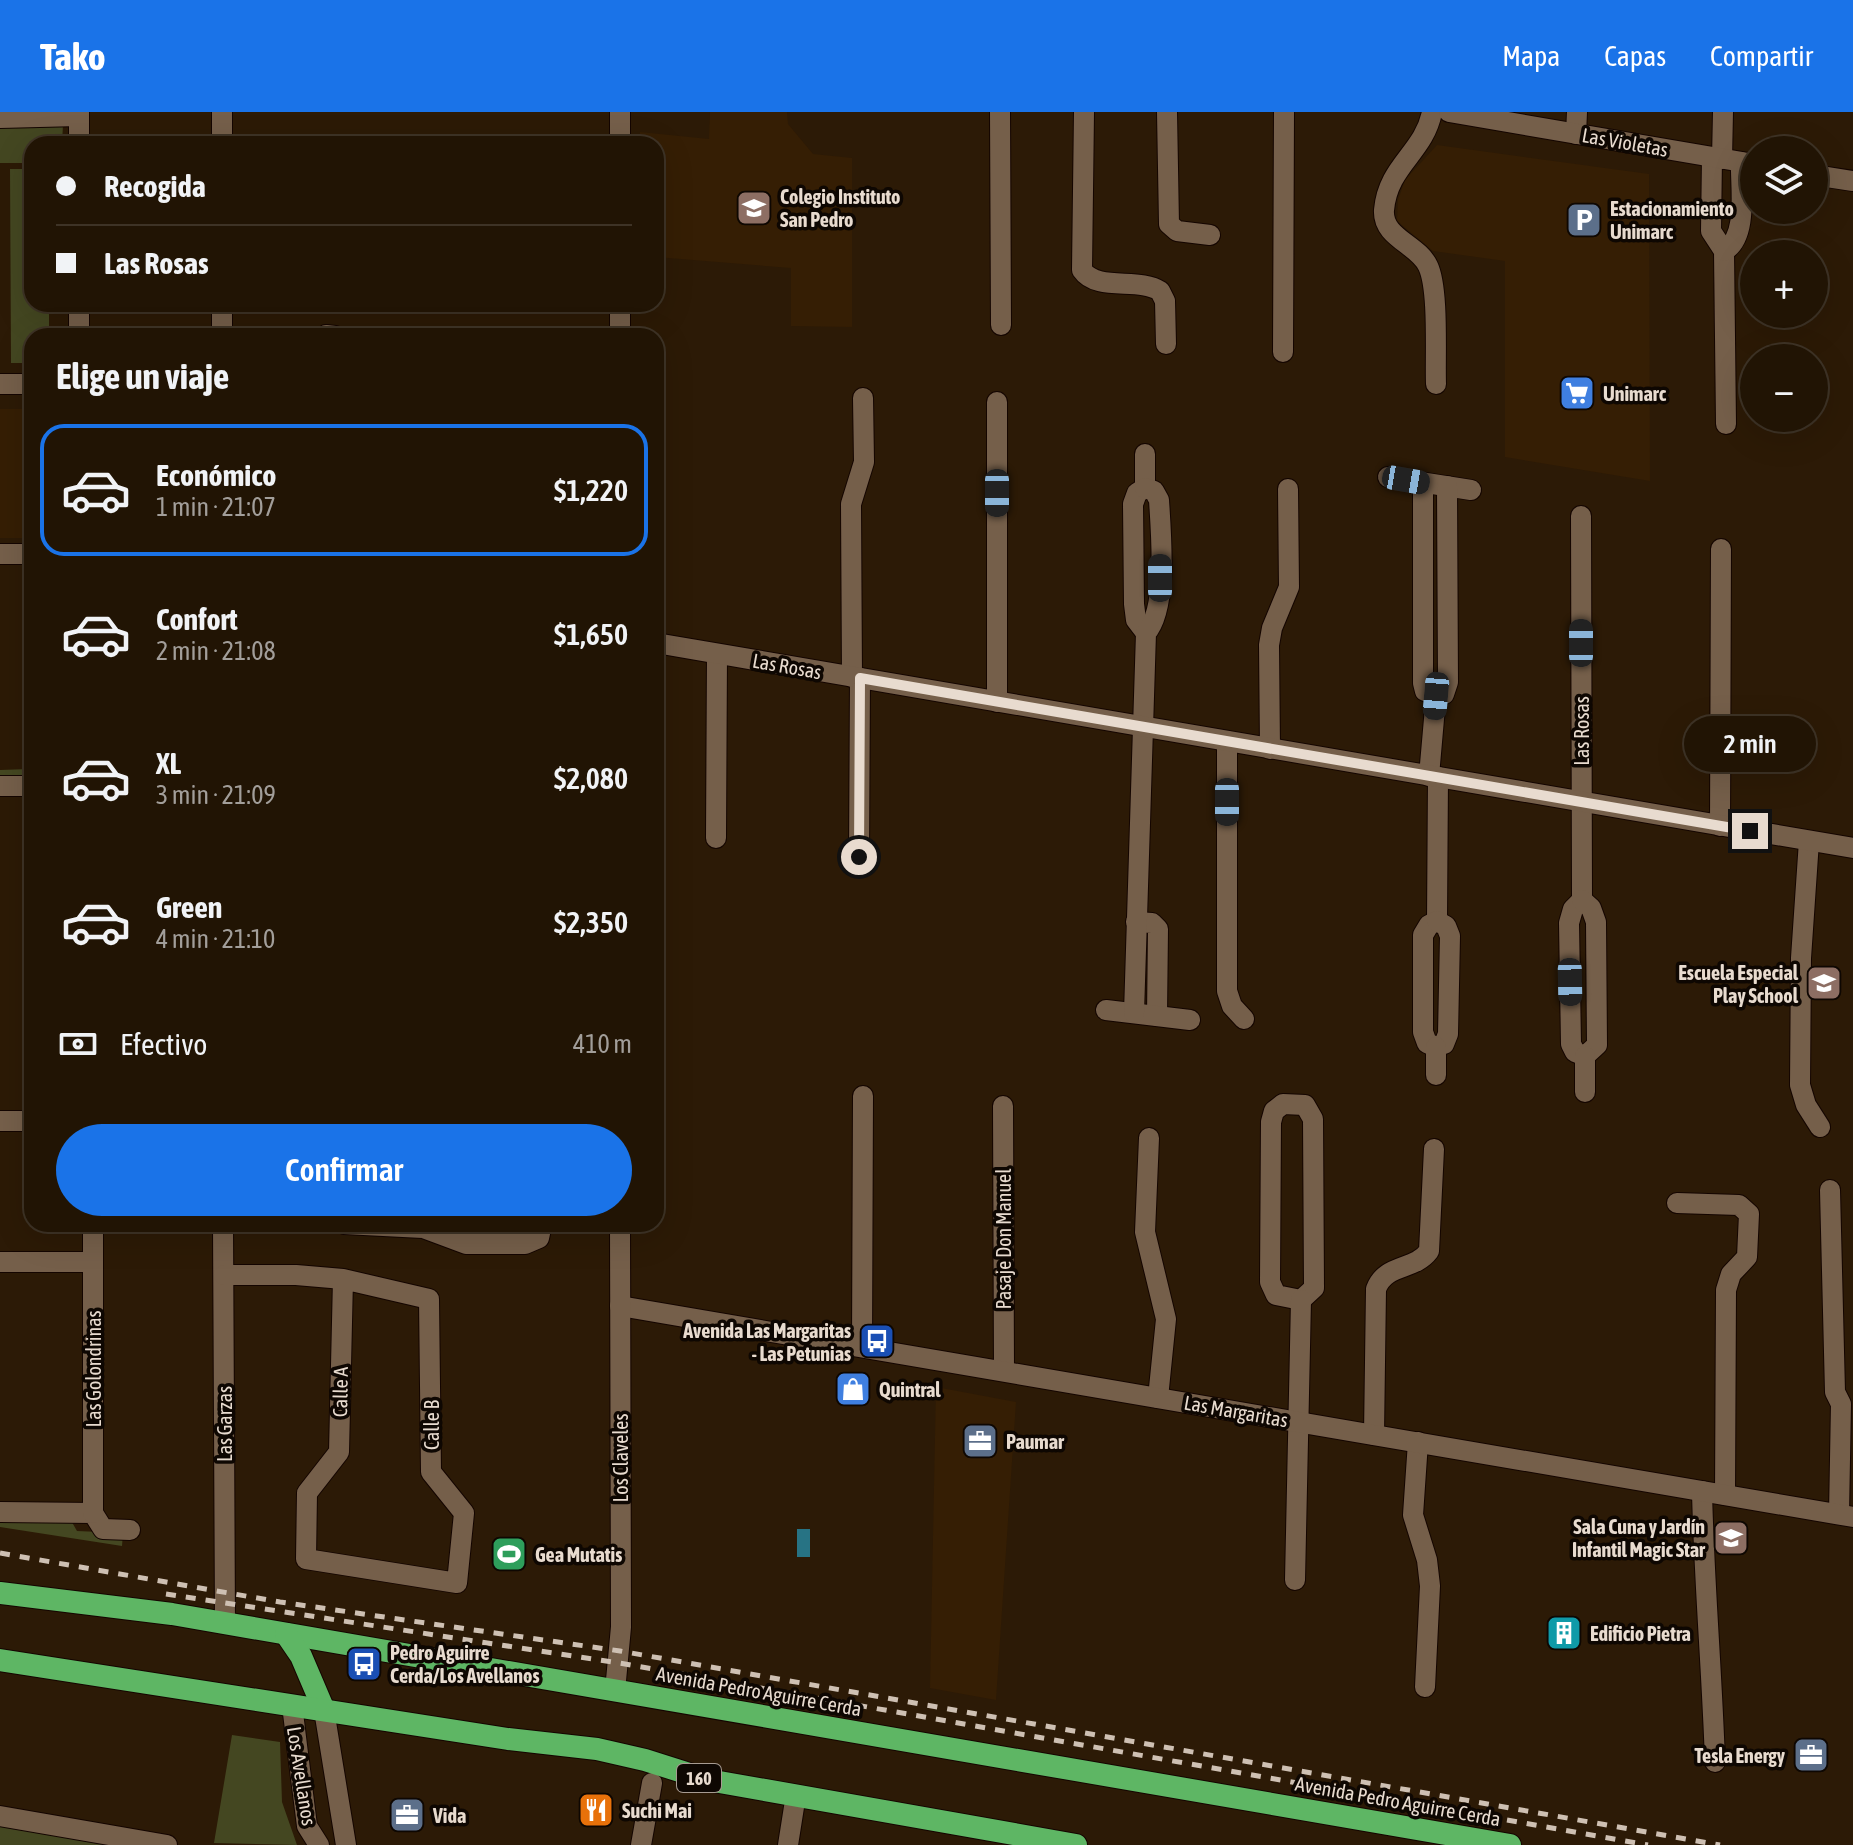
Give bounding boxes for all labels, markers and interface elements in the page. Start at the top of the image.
text: Tako [40,35,106,78]
text: Mapa [1502,40,1560,72]
text: Capas [1604,40,1666,72]
text: Compartir [1710,40,1813,72]
street label: Las Violetas [1580,123,1670,161]
map controls [1740,136,1828,432]
button: layers [1740,136,1828,224]
text: Recogida [104,169,206,203]
place label: Colegio Instituto San Pedro [780,185,901,231]
school or university icon: Colegio Instituto San Pedro [735,189,773,227]
place label: Estacionamiento Unimarc [1610,197,1734,243]
parking icon: Estacionamiento Unimarc [1565,201,1603,239]
button: + [1740,240,1828,328]
text: Las Rosas [104,246,209,280]
button: − [1740,344,1828,432]
text: Elige un viaje [56,355,229,397]
supermarket icon: Unimarc [1558,374,1596,412]
place label: Unimarc [1603,382,1667,405]
icon: car [60,454,132,526]
text: Económico [156,458,276,492]
car [1380,464,1432,496]
car [985,469,1009,517]
text: $1,220 [554,473,628,507]
text: 1 min · 21:07 [156,492,276,522]
car [1148,554,1172,602]
icon: car [60,598,132,670]
text: Confort [156,602,238,636]
text: $1,650 [554,617,628,651]
car [1569,619,1593,667]
text: 2 min · 21:08 [156,636,276,666]
street label: Las Rosas [751,649,823,683]
car [1422,671,1450,721]
street label: Las Rosas [1570,696,1593,766]
callout: 2 min [1684,715,1816,771]
text: 2 min [1723,729,1777,759]
icon: car [60,742,132,814]
text: XL [156,746,181,780]
text: $2,080 [554,761,628,795]
car [1215,778,1239,826]
text: 3 min · 21:09 [156,780,276,810]
route end [1732,813,1768,849]
route start [841,839,877,875]
icon: car [60,886,132,958]
text: Green [156,890,222,924]
text: $2,350 [554,905,628,939]
text: 4 min · 21:10 [156,924,275,954]
car [1558,958,1582,1006]
place label: Escuela Especial Play School [1678,961,1799,1007]
school or university icon: Escuela Especial Play School [1805,964,1843,1002]
icon: cash [56,1022,100,1066]
text: Efectivo [120,1027,207,1061]
text: 410 m [573,1029,632,1059]
button: Confirmar [56,1124,632,1216]
street label: Pasaje Don Manuel [992,1168,1015,1309]
street label: Las Golondrinas [82,1310,105,1428]
place label: Avenida Las Margaritas - Las Petunias [682,1319,851,1365]
bus stop icon: Avenida Las Margaritas - Las Petunias [858,1322,896,1360]
street label: Calle A [328,1366,352,1417]
shop icon: Quintral [834,1370,872,1408]
place label: Quintral [879,1378,941,1401]
street label: Las Garzas [213,1386,236,1462]
street label: Las Margaritas [1182,1391,1290,1431]
street label: Calle B [420,1399,443,1450]
street label: Los Claveles [609,1414,632,1502]
office icon: Paumar [961,1422,999,1460]
place label: Paumar [1006,1430,1065,1453]
place label: Sala Cuna y Jardín Infantil Magic Star [1572,1515,1706,1561]
school or university icon: Sala Cuna y Jardín Infantil Magic Star [1712,1519,1750,1557]
sports icon: Gea Mutatis [490,1535,528,1573]
place label: Gea Mutatis [535,1543,622,1566]
building icon: Edificio Pietra [1545,1614,1583,1652]
place label: Edificio Pietra [1590,1622,1691,1645]
place label: Pedro Aguirre Cerda/Los Avellanos [390,1641,539,1687]
bus stop icon: Pedro Aguirre Cerda/Los Avellanos [345,1645,383,1683]
street label: Avenida Pedro Aguirre Cerda [655,1662,863,1720]
street label: Los Avellanos [283,1725,321,1827]
office icon: Tesla Energy [1792,1736,1830,1774]
place label: Tesla Energy [1695,1744,1786,1767]
road number: 160 [677,1764,721,1792]
street label: Avenida Pedro Aguirre Cerda [1294,1772,1502,1830]
restaurant icon: Suchi Mai [577,1791,615,1829]
office icon: Vida [388,1796,426,1834]
place label: Suchi Mai [622,1799,692,1822]
place label: Vida [432,1804,466,1827]

